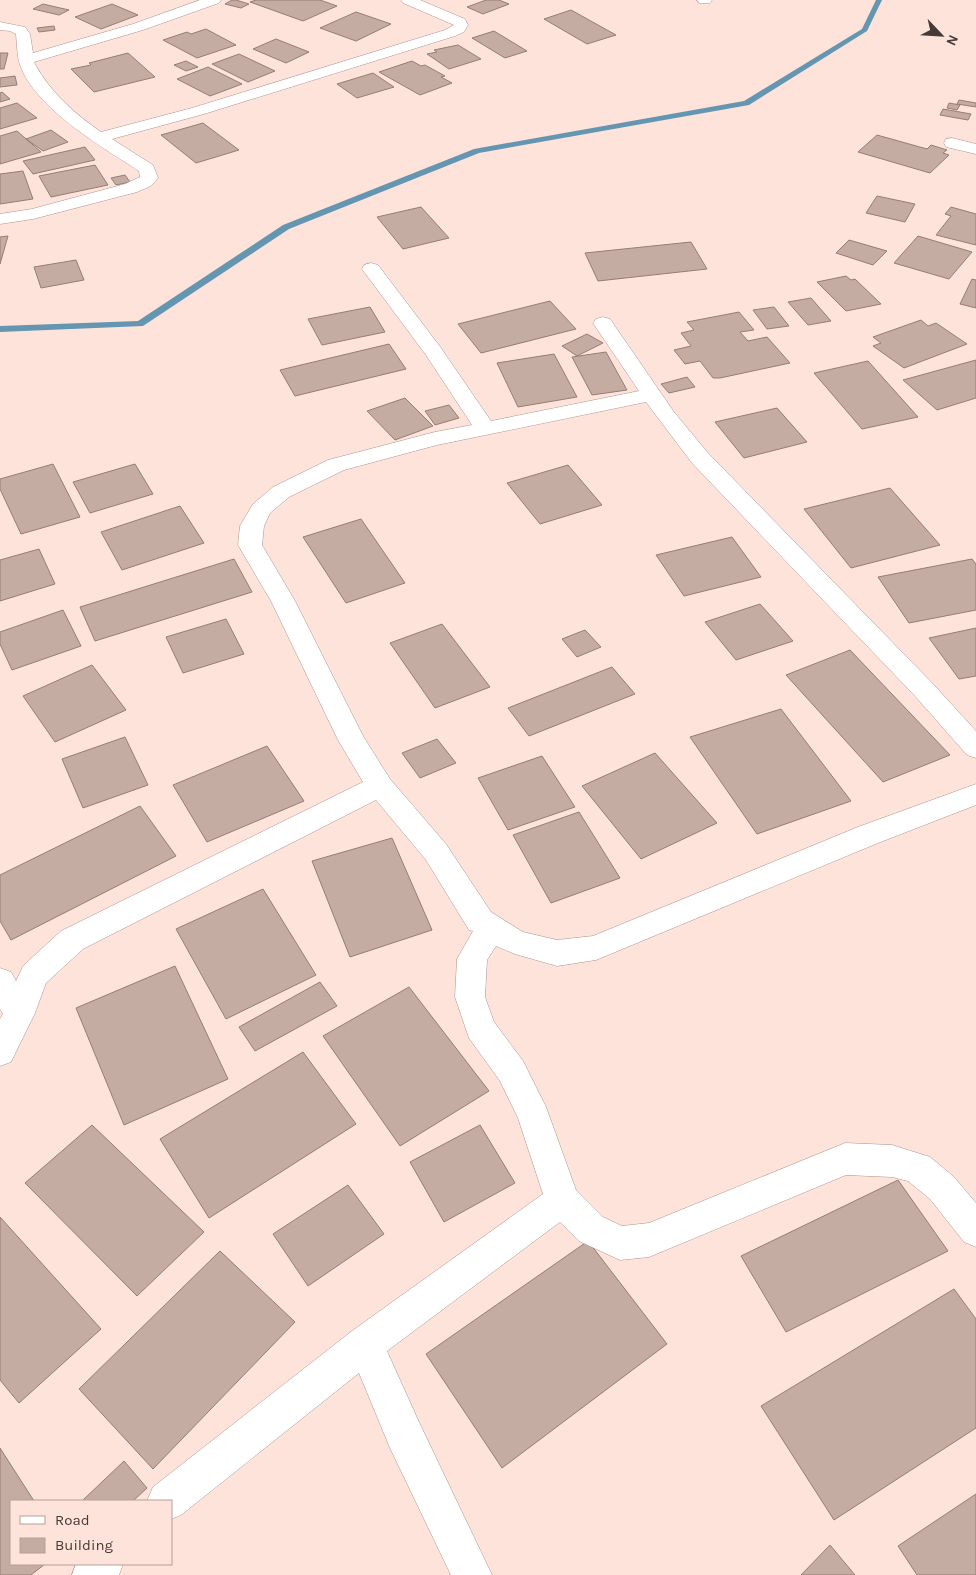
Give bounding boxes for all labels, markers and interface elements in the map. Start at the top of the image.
north arrow [916,10,966,60]
text: N [943,32,962,48]
legend [10,1500,172,1565]
text: Road [55,1511,90,1529]
text: Building [55,1536,113,1554]

